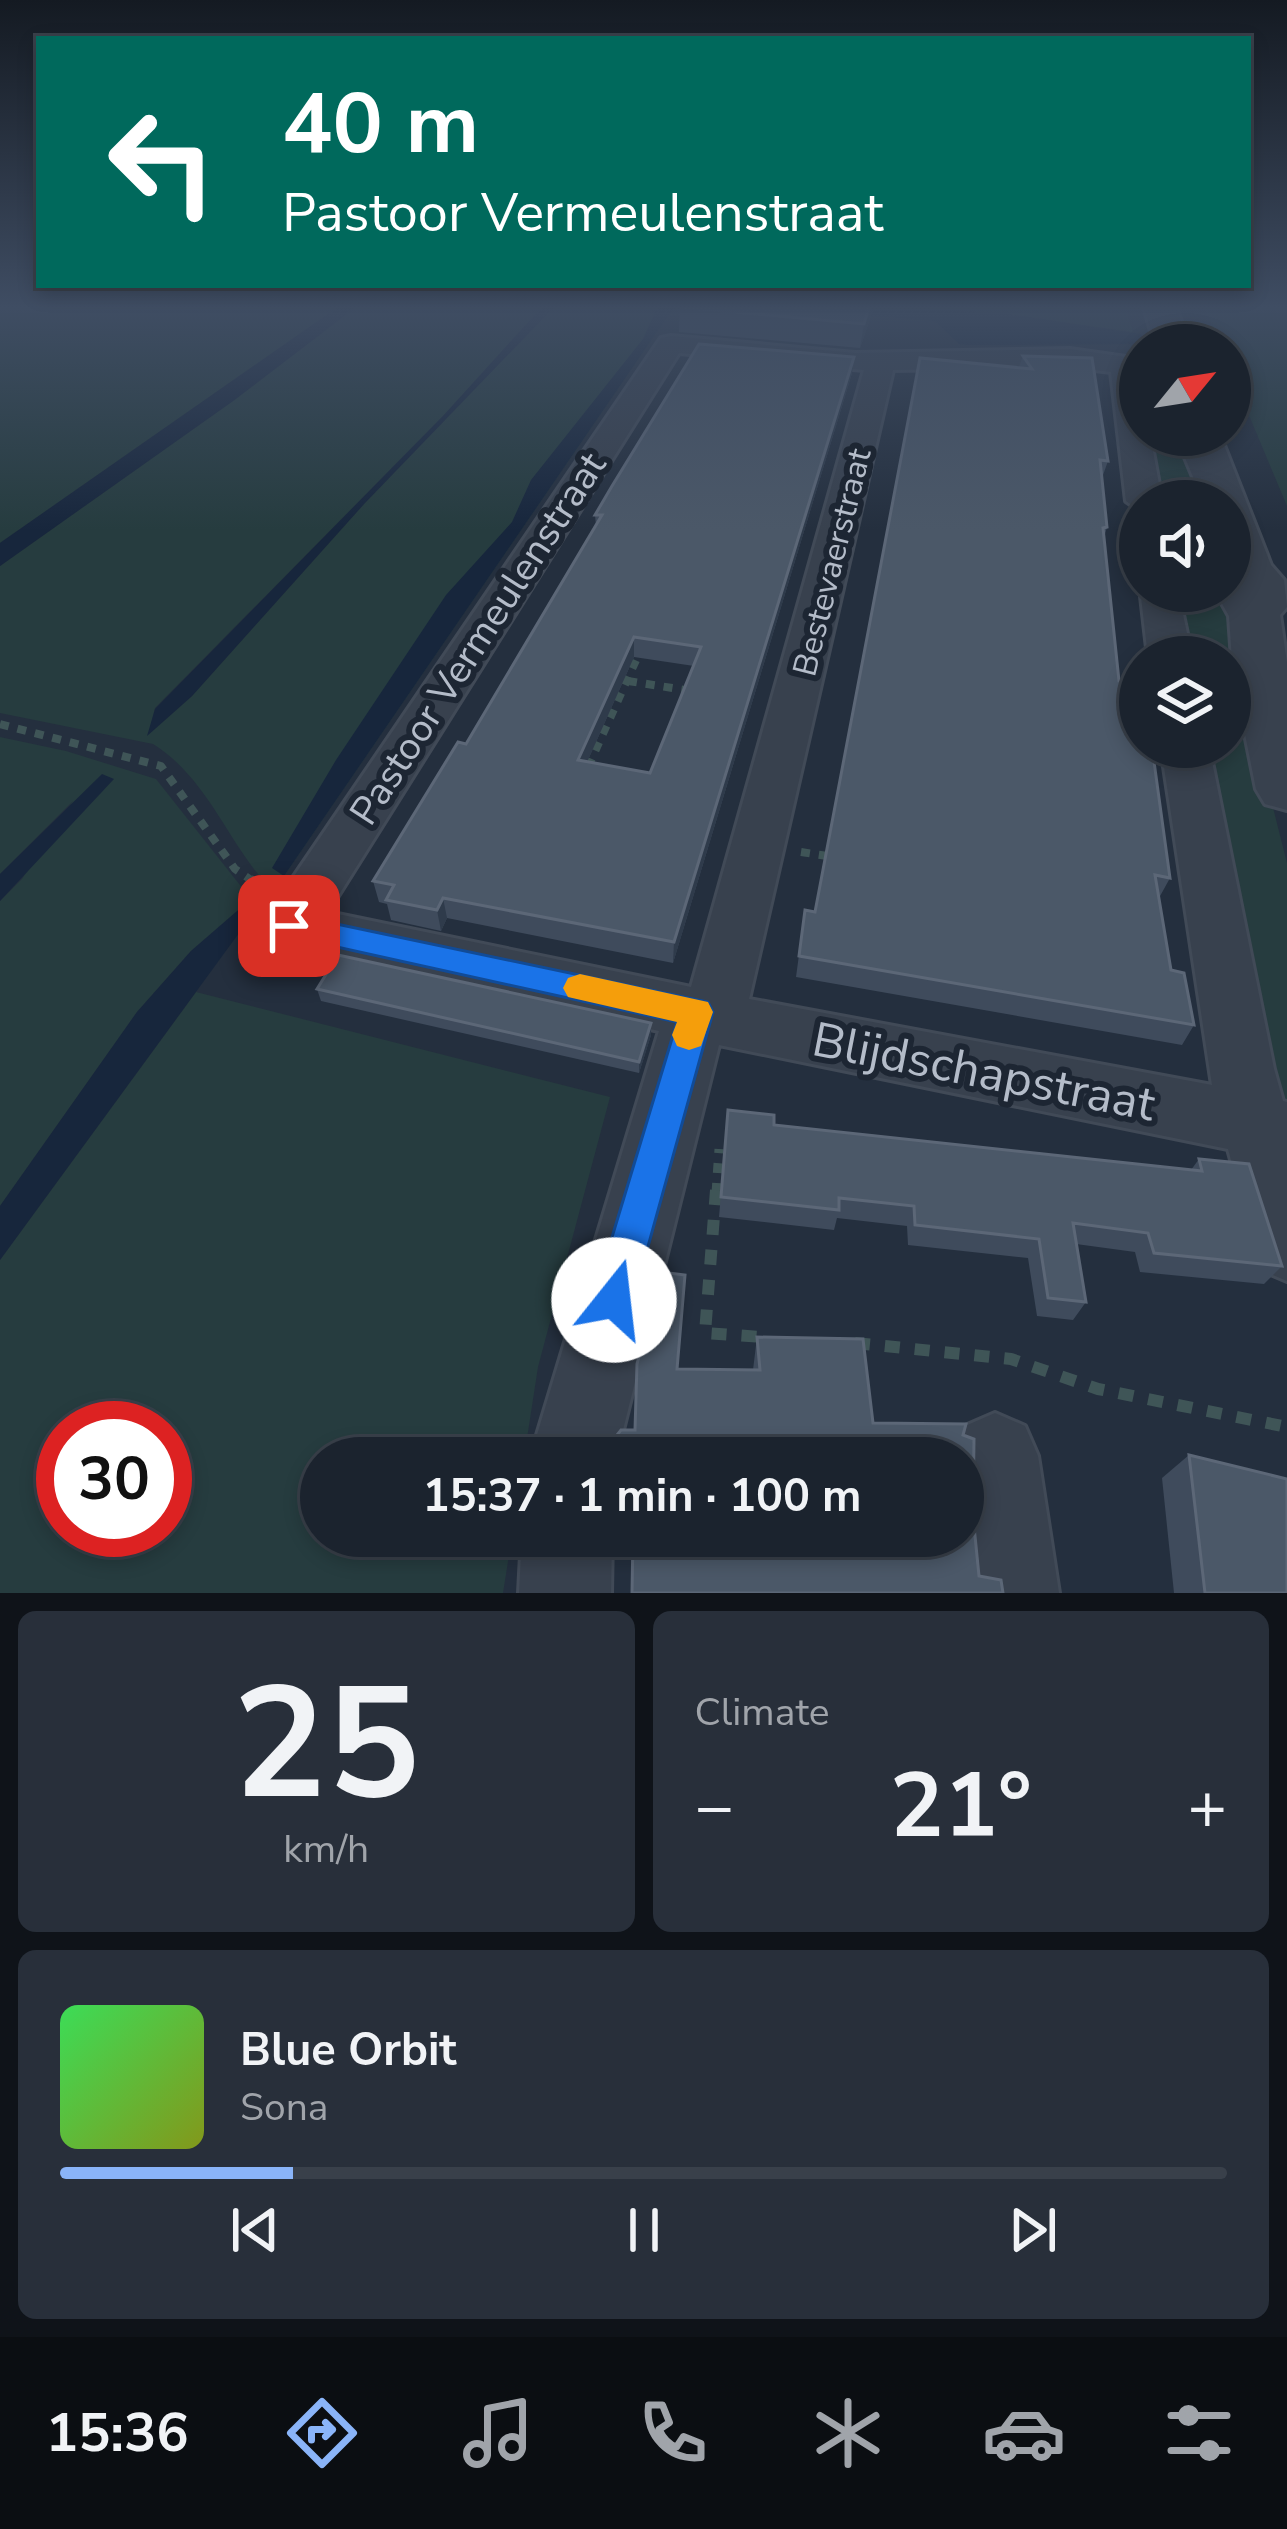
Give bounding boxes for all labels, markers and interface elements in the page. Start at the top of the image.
text: 40 m [282,67,479,182]
icon: left [84,84,240,240]
text: Pastoor Vermeulenstraat [282,176,883,250]
north arrow [1119,324,1251,456]
map controls [1119,324,1251,768]
street label: Pastoor Vermeulenstraat [338,442,619,835]
street label: Bestevaerstraat [782,443,883,681]
button: sound [1119,480,1251,612]
button: layers [1119,636,1251,768]
pin [238,875,340,977]
icon: arrive [256,893,322,959]
street label: Blijdschapstraat [807,1006,1162,1138]
position arrow [551,1237,677,1363]
speed limit sign: 30 [36,1401,192,1557]
text: 15:37 · 1 min · 100 m [422,1466,862,1527]
text: 25 [233,1638,420,1851]
text: Climate [695,1686,830,1739]
text: 21° [890,1745,1032,1868]
text: − [695,1762,734,1852]
text: + [1187,1762,1227,1852]
text: km/h [283,1823,369,1876]
text: Blue Orbit [240,2020,457,2081]
text: Sona [240,2081,329,2134]
icon: previous [222,2197,288,2263]
icon: pause [611,2197,677,2263]
icon: next [1000,2197,1066,2263]
icon: directions [280,2391,364,2475]
icon: music [456,2391,540,2475]
icon: phone [631,2391,715,2475]
icon: climate [806,2391,890,2475]
icon: car [982,2391,1066,2475]
icon: filters [1157,2391,1241,2475]
text: 15:36 [46,2396,189,2470]

